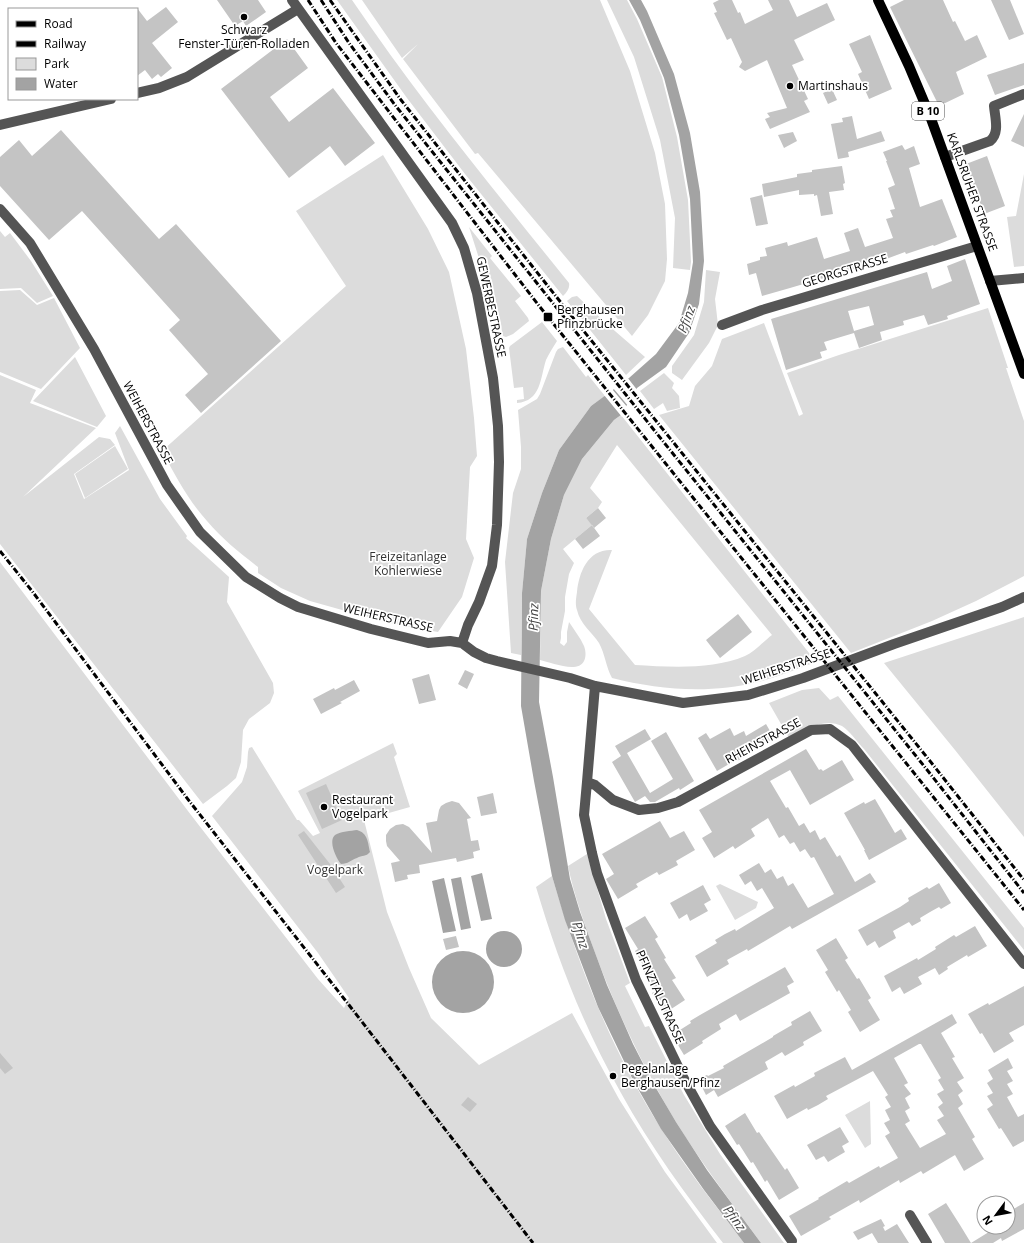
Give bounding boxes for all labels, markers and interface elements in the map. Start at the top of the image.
legend [8,8,138,100]
marker: Schwarz Fenster-Türen-Rolladen [239,12,249,22]
text: Road [44,15,73,32]
place label: Schwarz Fenster-Türen-Rolladen [178,21,310,52]
text: Railway [44,35,87,52]
text: Park [44,55,70,72]
text: Water [44,75,78,92]
place label: Martinshaus [798,77,868,94]
marker: Martinshaus [785,81,795,91]
road number: B 10 [912,102,944,120]
street label: KARLSRUHER STRASSE [943,130,1002,254]
street label: GEORGSTRASSE [800,249,890,292]
street label: GEWERBESTRASSE [472,255,511,359]
place label: Berghausen Pfinzbrücke [557,301,624,332]
water label: Pfinz [673,303,699,335]
marker: Berghausen Pfinzbrücke [542,311,554,323]
street label: WEIHERSTRASSE [119,378,178,467]
park label: Freizeitanlage Kohlerwiese [369,548,447,579]
street label: WEIHERSTRASSE [341,599,435,636]
water label: Pfinz [524,603,542,631]
street label: WEIHERSTRASSE [739,644,832,689]
street label: RHEINSTRASSE [722,713,804,768]
place label: Restaurant Vogelpark [332,791,393,822]
marker: Restaurant Vogelpark [319,802,329,812]
park label: Vogelpark [307,861,364,878]
water label: Pfinz [568,919,594,951]
street label: PFINZTALSTRASSE [632,947,689,1046]
place label: Pegelanlage Berghausen/Pfinz [621,1060,720,1091]
marker: Pegelanlage Berghausen/Pfinz [608,1071,618,1081]
north arrow [976,1195,1016,1235]
water label: Pfinz [720,1201,751,1235]
text: N [978,1213,996,1228]

